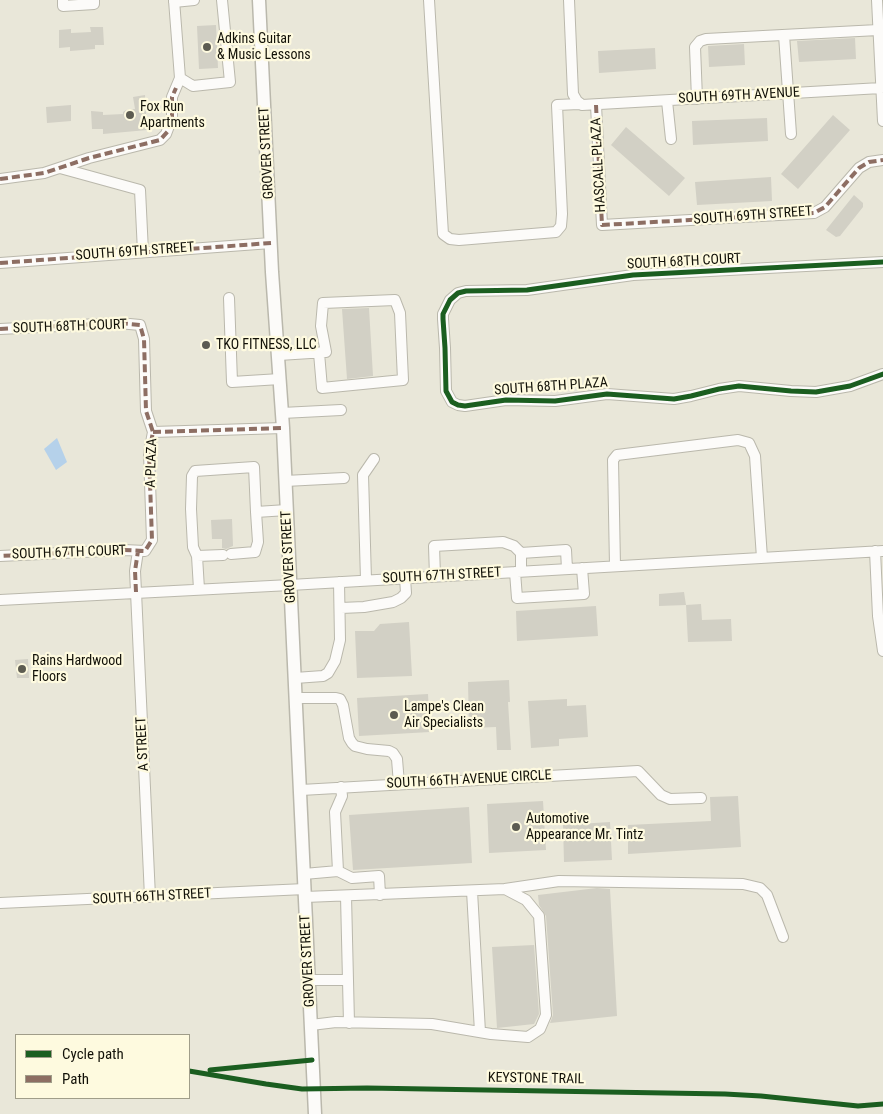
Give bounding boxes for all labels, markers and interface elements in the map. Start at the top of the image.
place label: Adkins Guitar & Music Lessons [217,31,311,64]
marker: Adkins Guitar & Music Lessons [201,41,213,53]
street label: SOUTH 69TH AVENUE [678,84,800,108]
place label: Fox Run Apartments [140,99,205,132]
street label: GROVER STREET [256,106,278,200]
marker: Fox Run Apartments [124,109,136,121]
street label: HASCALL PLAZA [588,117,610,213]
street label: SOUTH 69TH STREET [693,203,813,229]
street label: SOUTH 69TH STREET [75,239,195,265]
street label: SOUTH 68TH COURT [627,251,741,273]
street label: SOUTH 68TH COURT [13,317,127,337]
place label: TKO FITNESS, LLC [216,337,317,353]
marker: TKO FITNESS, LLC [200,339,212,351]
street label: SOUTH 68TH PLAZA [494,375,608,399]
street label: A PLAZA [143,438,161,488]
street label: GROVER STREET [278,510,300,604]
street label: SOUTH 67TH COURT [12,543,126,563]
street label: SOUTH 67TH STREET [382,564,502,588]
place label: Rains Hardwood Floors [32,653,122,686]
marker: Rains Hardwood Floors [16,663,28,675]
place label: Lampe's Clean Air Specialists [404,699,484,732]
marker: Lampe's Clean Air Specialists [388,709,400,721]
street label: A STREET [133,716,153,772]
street label: SOUTH 66TH AVENUE CIRCLE [386,767,552,793]
place label: Automotive Appearance Mr. Tintz [526,811,643,844]
marker: Automotive Appearance Mr. Tintz [510,821,522,833]
street label: SOUTH 66TH STREET [92,885,212,909]
street label: GROVER STREET [297,914,319,1008]
legend [15,1034,190,1099]
text: Cycle path [62,1045,124,1063]
text: Path [62,1070,89,1088]
street label: KEYSTONE TRAIL [488,1070,584,1088]

